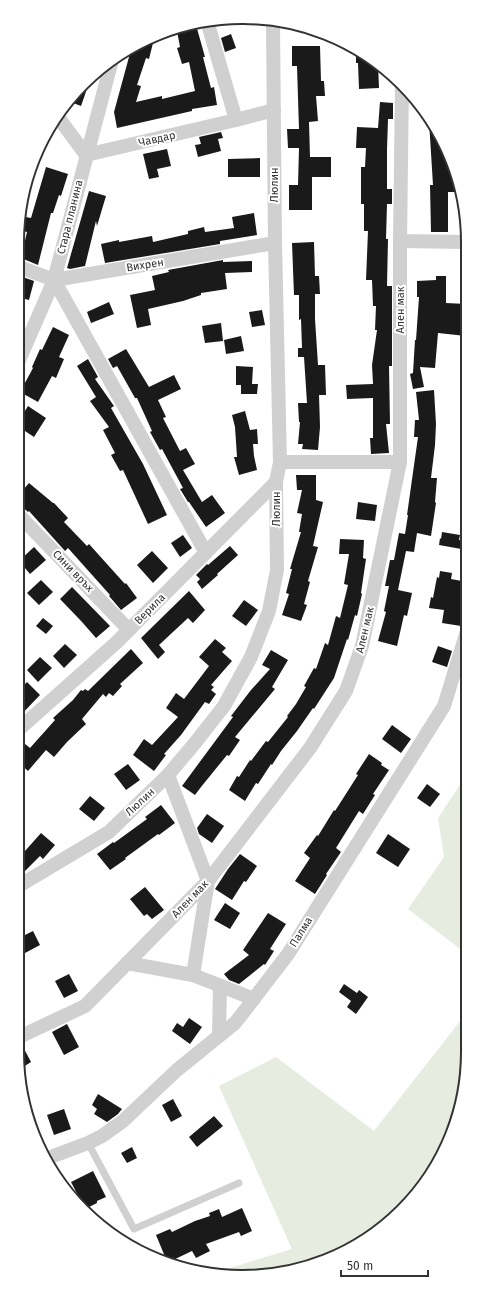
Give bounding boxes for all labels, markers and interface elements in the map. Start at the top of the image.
street label: Чавдар [137,128,177,150]
street label: Люлин [268,167,281,203]
street label: Стара планина [55,179,85,255]
street label: Вихрен [125,256,165,274]
street label: Ален мак [394,286,407,334]
street label: Люлин [270,491,283,527]
street label: Сини връх [50,547,97,595]
street label: Верила [132,591,168,627]
street label: Ален мак [353,605,377,654]
street label: Люлин [123,785,157,819]
street label: Ален мак [169,877,211,920]
street label: Палма [287,915,315,949]
scale bar [341,1252,428,1278]
text: 50 m [347,1259,373,1273]

